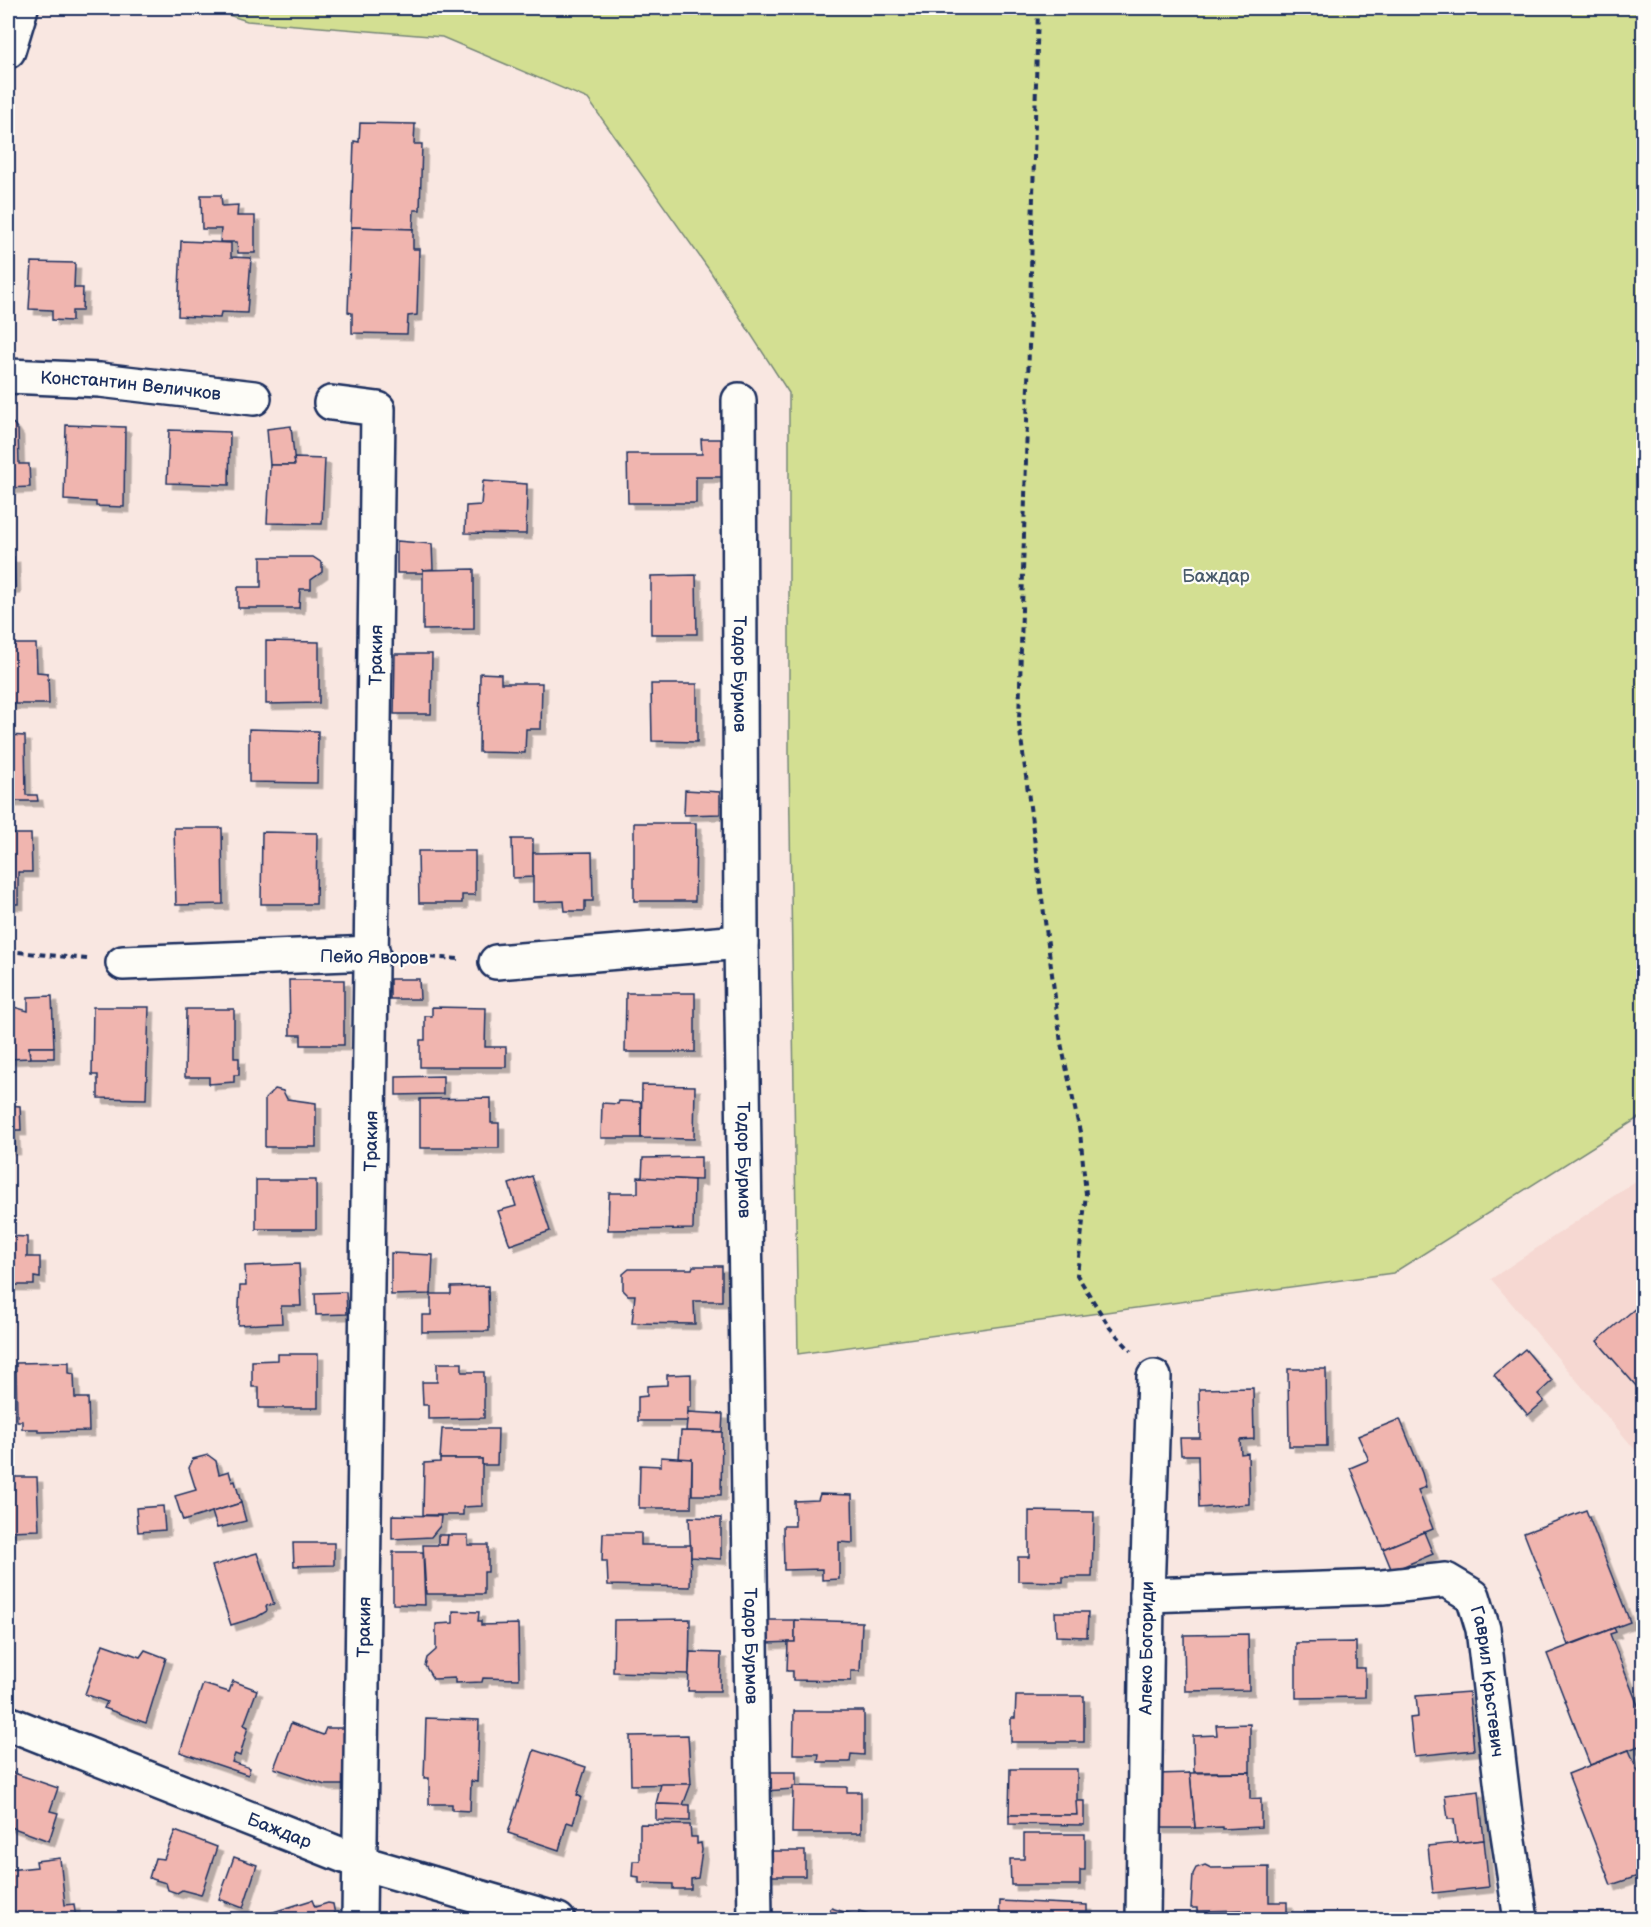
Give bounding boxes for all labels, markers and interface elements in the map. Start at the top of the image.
street label: Константин Величков [40,367,223,405]
park label: Баждар [1182,566,1250,587]
street label: Тодор Бурмов [729,616,750,733]
street label: Тракия [365,624,388,686]
street label: Пейо Яворов [320,946,429,969]
street label: Тодор Бурмов [732,1102,755,1219]
street label: Тракия [360,1110,383,1172]
street label: Алеко Богориди [1136,1581,1158,1716]
street label: Тодор Бурмов [739,1588,762,1705]
street label: Тракия [353,1596,376,1658]
street label: Гаврил Кръстевич [1466,1603,1508,1758]
street label: Баждар [244,1809,315,1853]

